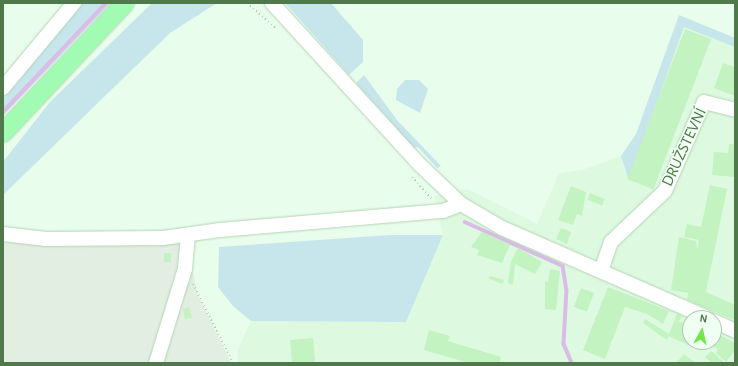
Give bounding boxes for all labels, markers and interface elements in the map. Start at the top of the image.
street label: DRUŽSTEVNÍ [657,105,711,189]
north arrow [682,310,722,350]
text: N [699,313,708,325]

